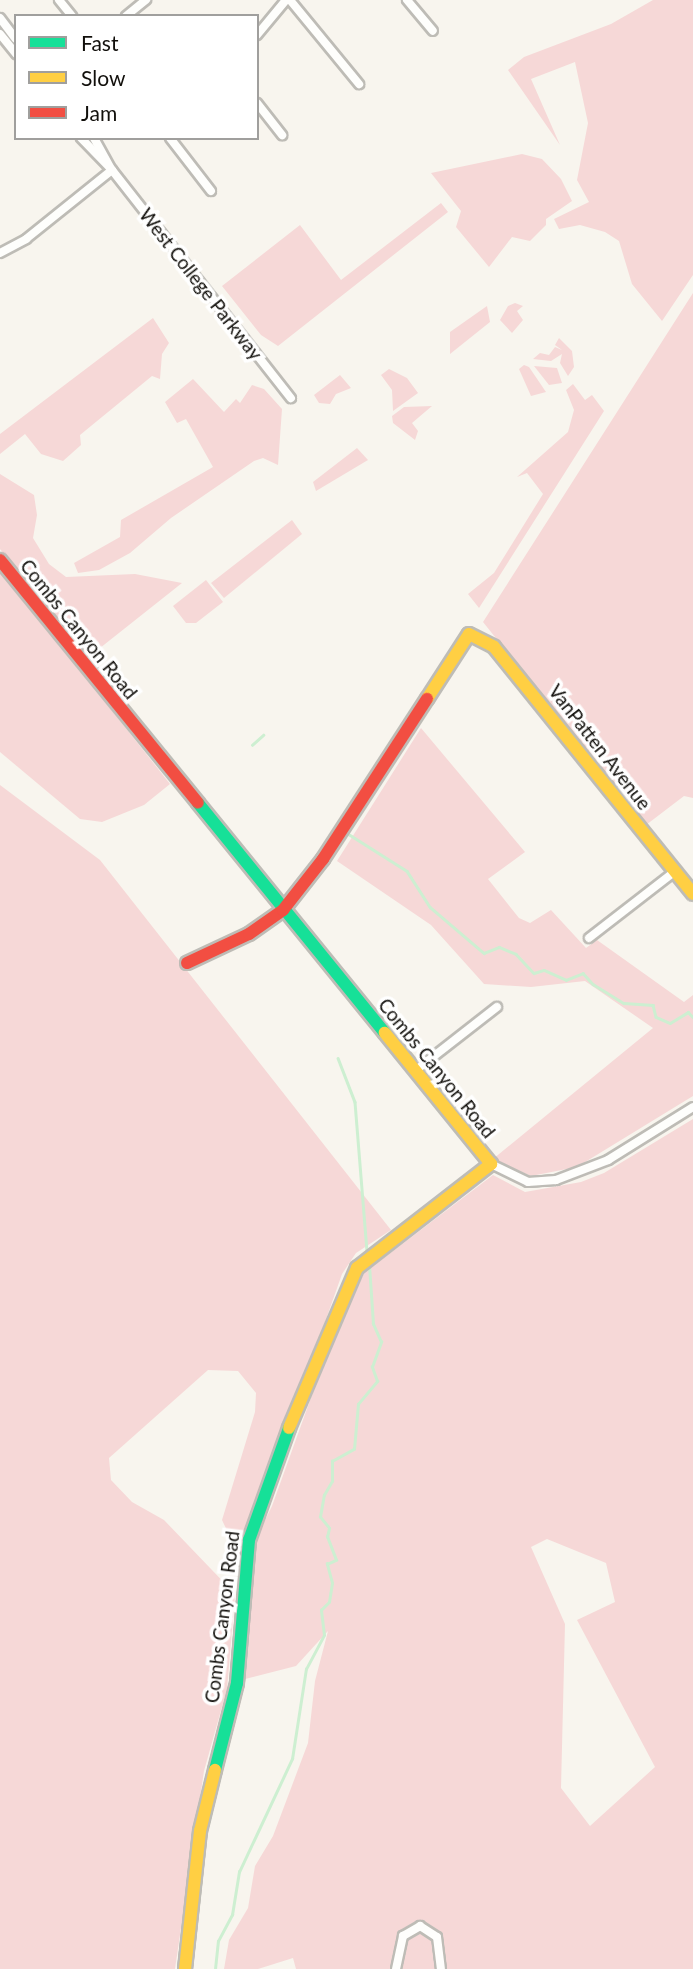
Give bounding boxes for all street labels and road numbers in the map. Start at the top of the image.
street label: West College Parkway [135,204,267,364]
street label: Combs Canyon Road [16,555,142,703]
street label: VanPatten Avenue [544,680,656,814]
street label: Combs Canyon Road [374,994,500,1142]
street label: Combs Canyon Road [200,1530,244,1704]

